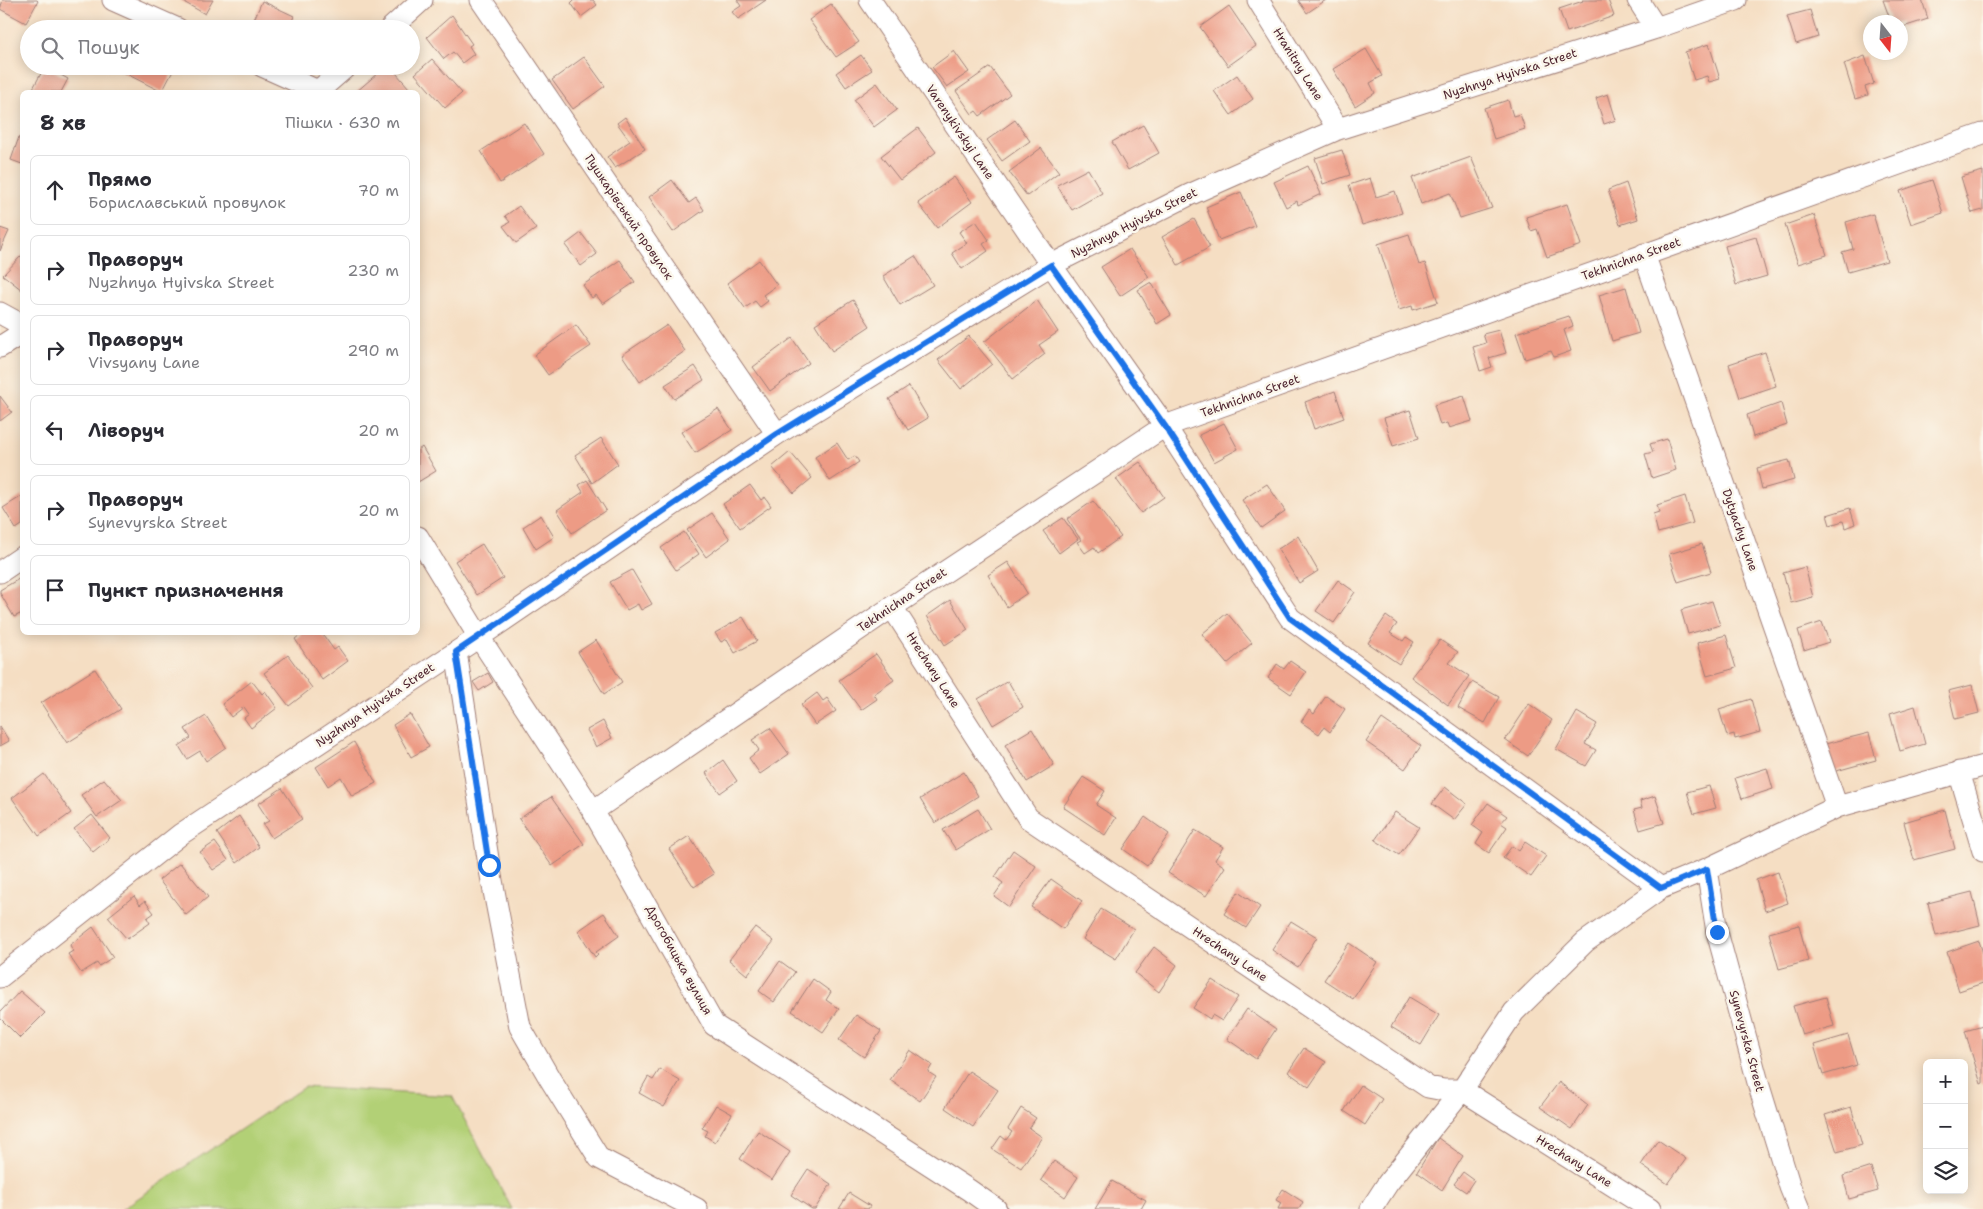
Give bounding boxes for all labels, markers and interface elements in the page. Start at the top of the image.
north arrow [1863,15,1908,60]
search box [20,20,420,75]
street label: Hranitny Lane [1269,25,1327,103]
icon: search [38,34,66,62]
text: Пошук [78,35,140,60]
street label: Nyzhnya Hyivska Street [1441,45,1579,103]
street label: Varenykivskyi Lane [922,82,998,183]
text: 8 хв [40,109,86,137]
text: Пішки · 630 m [285,112,400,133]
street label: Пушкарівський провулок [581,151,677,283]
text: Прямо [88,167,152,192]
icon: ahead [41,176,69,204]
text: 70 m [358,180,399,201]
street label: Nyzhnya Hyivska Street [1068,184,1200,262]
text: Бориславський провулок [88,192,286,213]
street label: Tekhnichna Street [1579,234,1683,284]
text: Праворуч [88,247,183,272]
icon: right [41,256,69,284]
text: 230 m [347,260,399,281]
text: Nyzhnya Hyivska Street [88,272,275,293]
text: Праворуч [88,327,183,352]
icon: right [41,336,69,364]
text: 290 m [347,340,399,361]
text: Vivsyany Lane [88,352,200,373]
street label: Tekhnichna Street [1198,371,1302,421]
icon: left [41,416,69,444]
text: Ліворуч [88,418,164,443]
text: 20 m [358,420,399,441]
text: Праворуч [88,487,183,512]
street label: Dytyachy Lane [1718,487,1762,573]
icon: right [41,496,69,524]
text: 20 m [358,500,399,521]
text: Synevyrska Street [88,512,227,533]
street label: Tekhnichna Street [854,564,950,636]
icon: arrive [41,576,69,604]
text: Пункт призначення [88,578,284,603]
street label: Hrechany Lane [903,629,964,711]
street label: Nyzhnya Hyivska Street [313,659,437,751]
route start [478,854,501,877]
street label: Дрогобицька вулиця [642,902,716,1018]
route end [1706,921,1729,944]
street label: Hrechany Lane [1189,923,1271,985]
street label: Synevyrska Street [1726,988,1768,1094]
map controls [1923,1059,1968,1194]
button: + [1923,1059,1968,1104]
button: − [1923,1104,1968,1149]
street label: Hrechany Lane [1533,1131,1615,1191]
button: layers [1923,1149,1968,1194]

